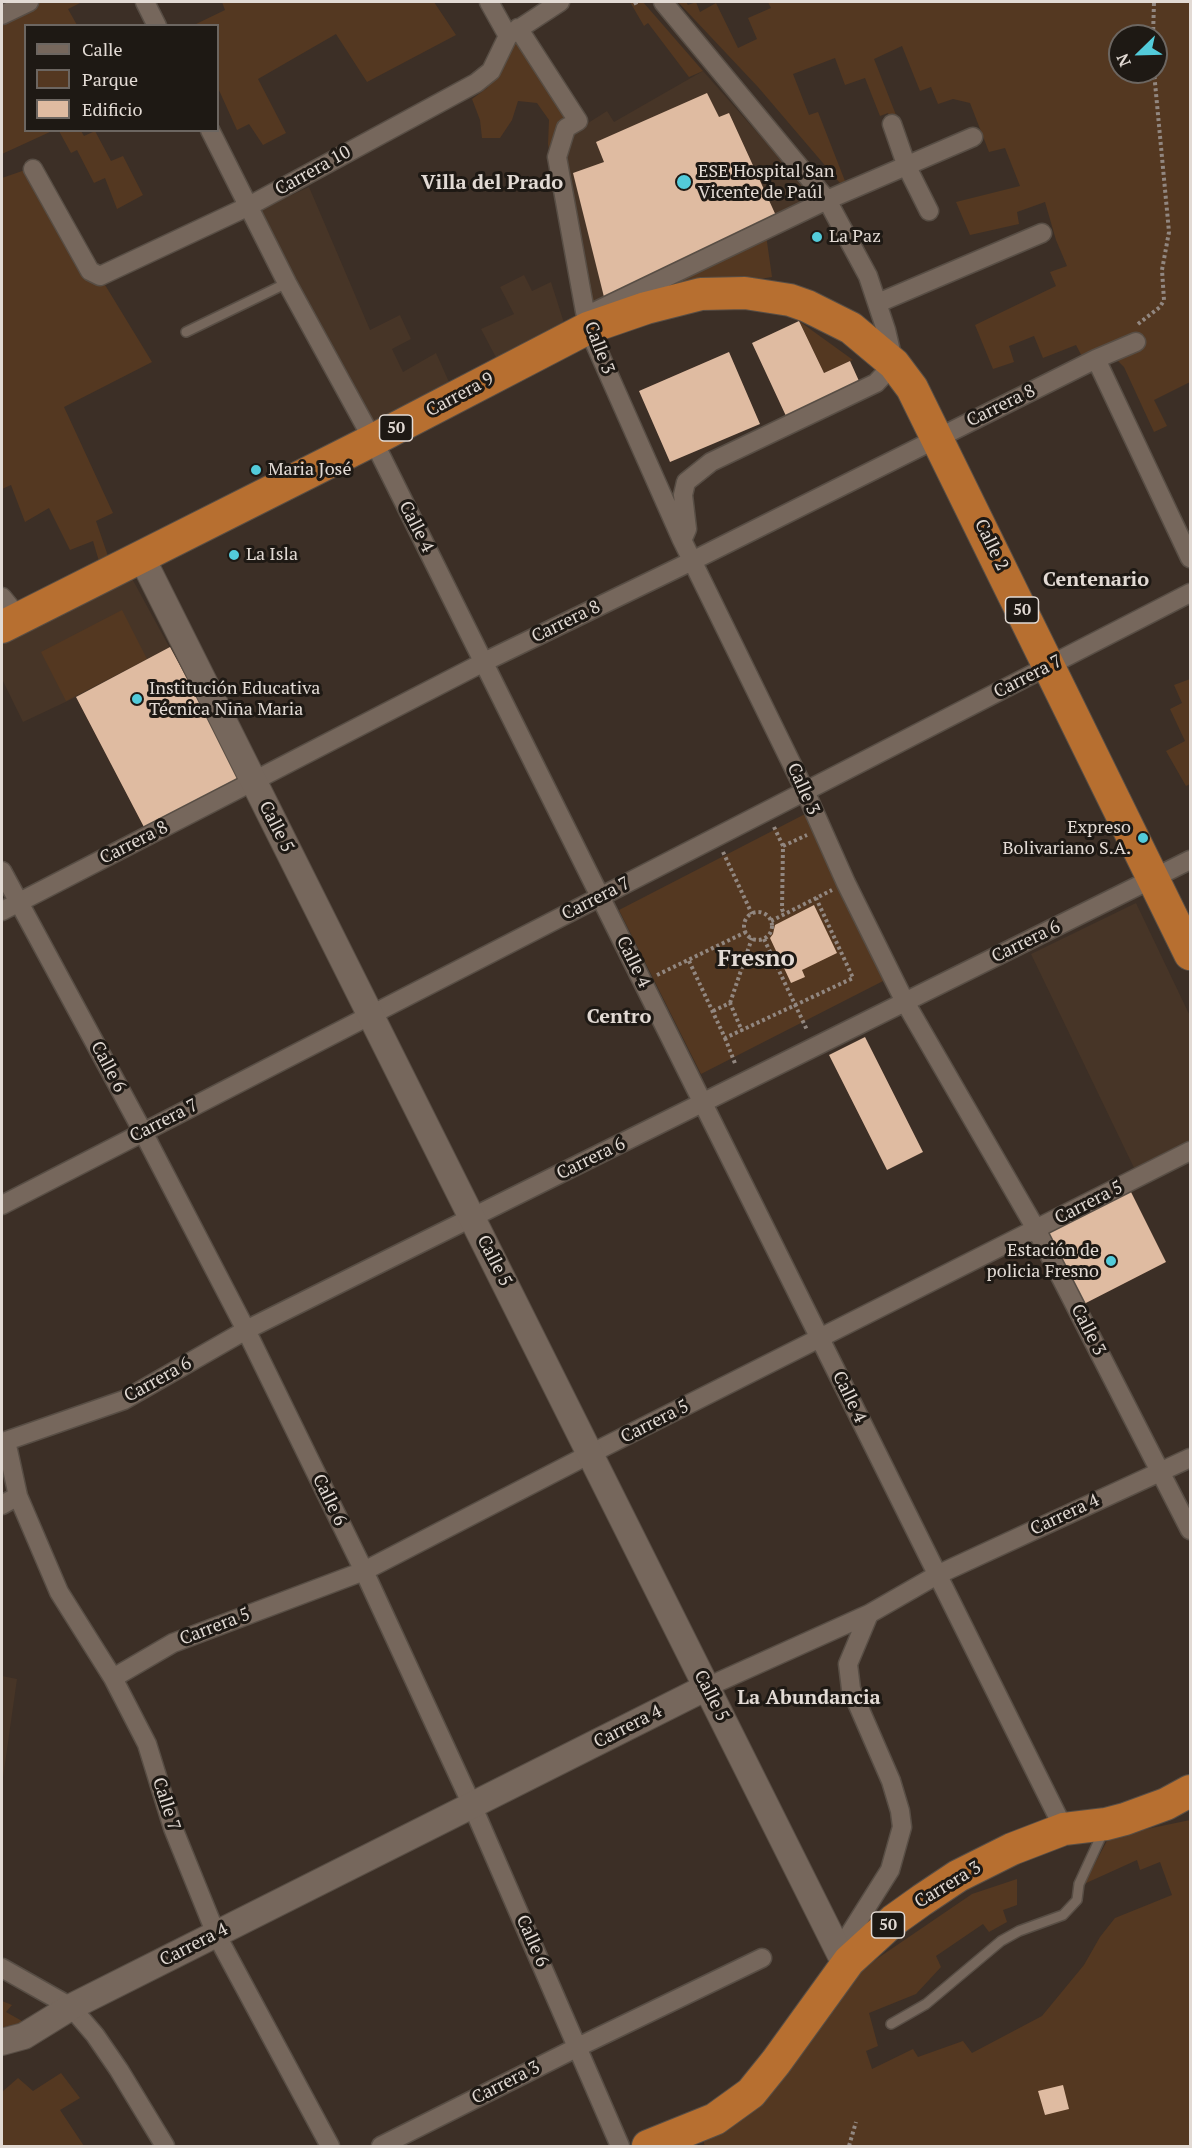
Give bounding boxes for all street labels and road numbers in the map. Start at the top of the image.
street label: Carrera 10 [271,141,355,201]
street label: Calle 3 [579,319,619,377]
street label: Carrera 9 [422,368,498,422]
street label: Carrera 8 [963,380,1039,432]
road number: 50 [380,415,412,441]
street label: Calle 4 [394,498,438,556]
street label: Calle 2 [969,516,1013,574]
street label: Carrera 8 [528,596,604,648]
road number: 50 [1006,597,1038,623]
street label: Carrera 7 [990,651,1066,703]
street label: Calle 3 [782,760,824,818]
street label: Calle 5 [254,798,298,856]
street label: Carrera 8 [96,817,172,869]
street label: Carrera 7 [558,873,634,925]
street label: Carrera 6 [988,916,1064,968]
street label: Calle 4 [611,933,655,991]
street label: Calle 6 [86,1038,130,1096]
street label: Carrera 7 [126,1095,202,1147]
street label: Carrera 6 [553,1133,629,1185]
street label: Carrera 5 [1051,1177,1127,1229]
street label: Calle 5 [472,1232,516,1290]
street label: Calle 3 [1066,1301,1110,1359]
street label: Carrera 6 [121,1353,195,1407]
street label: Calle 4 [827,1368,871,1426]
street label: Carrera 5 [617,1396,693,1448]
street label: Calle 6 [307,1471,351,1529]
street label: Carrera 4 [1027,1490,1103,1540]
street label: Carrera 5 [177,1604,253,1650]
street label: Calle 5 [689,1667,733,1725]
street label: Carrera 4 [590,1701,666,1753]
street label: Calle 7 [147,1775,185,1833]
street label: Carrera 3 [911,1857,985,1913]
street label: Calle 6 [511,1912,553,1970]
road number: 50 [872,1912,904,1938]
street label: Carrera 4 [156,1919,232,1971]
street label: Carrera 3 [468,2057,544,2109]

